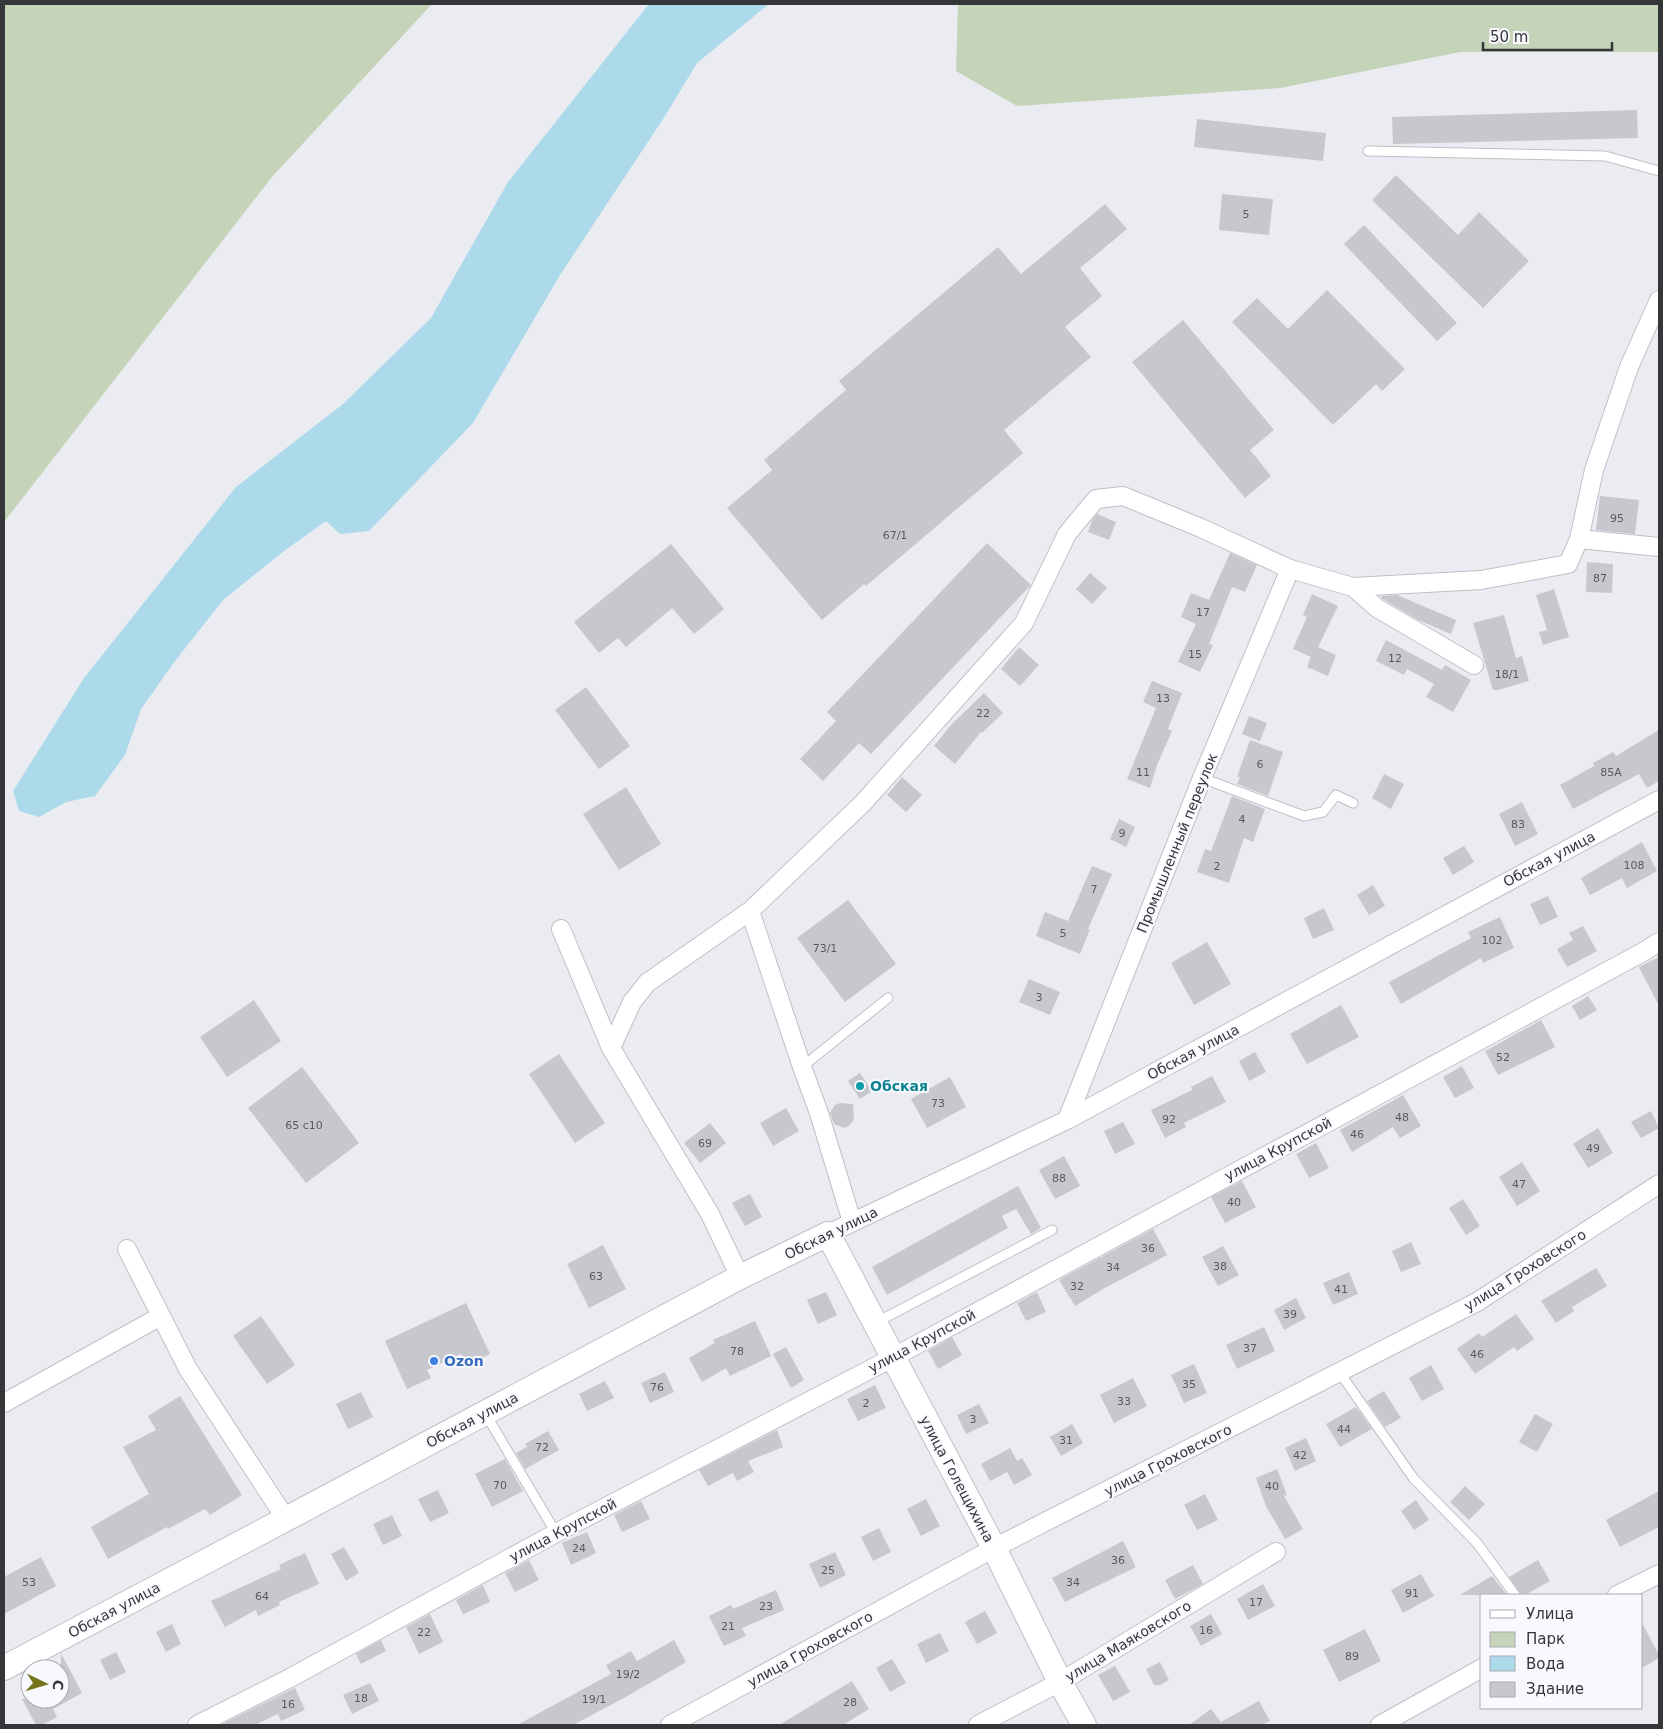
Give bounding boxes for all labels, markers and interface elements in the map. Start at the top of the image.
scale bar [1483,20,1612,52]
text: 50 m [1490,28,1528,46]
house number: 5 [1243,208,1250,221]
house number: 95 [1610,512,1624,525]
house number: 67/1 [883,529,907,542]
house number: 87 [1593,572,1607,585]
house number: 17 [1196,606,1210,619]
house number: 15 [1188,648,1202,661]
house number: 12 [1388,652,1402,665]
house number: 18/1 [1495,668,1519,681]
house number: 13 [1156,692,1170,705]
house number: 22 [976,707,990,720]
street label: Промышленный переулок [1134,751,1220,935]
house number: 6 [1257,758,1264,771]
house number: 11 [1136,766,1150,779]
house number: 85А [1600,766,1622,779]
house number: 4 [1239,813,1246,826]
house number: 83 [1511,818,1525,831]
house number: 9 [1119,827,1126,840]
street label: Обская улица [1500,828,1598,890]
house number: 108 [1624,859,1645,872]
house number: 2 [1214,860,1221,873]
house number: 7 [1091,883,1098,896]
house number: 5 [1060,927,1067,940]
house number: 102 [1482,934,1503,947]
house number: 73/1 [813,942,837,955]
house number: 3 [1036,991,1043,1004]
street label: Обская улица [1144,1021,1242,1083]
house number: 52 [1496,1051,1510,1064]
place label: Обская [870,1078,928,1094]
marker: Обская [854,1080,866,1092]
house number: 73 [931,1097,945,1110]
house number: 48 [1395,1111,1409,1124]
house number: 92 [1162,1113,1176,1126]
street label: улица Крупской [1222,1114,1334,1184]
house number: 65 с10 [285,1119,323,1132]
house number: 46 [1350,1128,1364,1141]
house number: 69 [698,1137,712,1150]
house number: 49 [1586,1142,1600,1155]
house number: 88 [1052,1172,1066,1185]
house number: 47 [1512,1178,1526,1191]
house number: 40 [1227,1196,1241,1209]
street label: Обская улица [782,1204,880,1262]
street label: улица Гроховского [1461,1226,1589,1314]
house number: 36 [1141,1242,1155,1255]
house number: 38 [1213,1260,1227,1273]
house number: 34 [1106,1261,1120,1274]
house number: 63 [589,1270,603,1283]
house number: 32 [1070,1280,1084,1293]
house number: 41 [1334,1283,1348,1296]
street label: улица Крупской [866,1306,978,1376]
house number: 39 [1283,1308,1297,1321]
house number: 37 [1243,1342,1257,1355]
house number: 78 [730,1345,744,1358]
house number: 46 [1470,1348,1484,1361]
place label: Ozon [444,1353,484,1369]
marker: Ozon [428,1355,440,1367]
house number: 35 [1182,1378,1196,1391]
house number: 76 [650,1381,664,1394]
street label: Обская улица [423,1389,521,1451]
house number: 33 [1117,1395,1131,1408]
house number: 2 [863,1397,870,1410]
street label: улица Голещихина [917,1413,997,1545]
house number: 3 [970,1413,977,1426]
street label: улица Гроховского [1102,1421,1234,1499]
house number: 44 [1337,1423,1351,1436]
house number: 31 [1059,1434,1073,1447]
house number: 72 [535,1441,549,1454]
house number: 42 [1293,1449,1307,1462]
house number: 70 [493,1479,507,1492]
house number: 40 [1265,1480,1279,1493]
street label: улица Крупской [507,1495,619,1565]
house number: 24 [572,1542,586,1555]
house number: 36 [1111,1554,1125,1567]
house number: 25 [821,1564,835,1577]
house number: 53 [22,1576,36,1589]
house number: 34 [1066,1576,1080,1589]
street label: Обская улица [65,1579,163,1641]
house number: 91 [1405,1587,1419,1600]
house number: 64 [255,1590,269,1603]
legend [1480,1594,1643,1709]
house number: 17 [1249,1596,1263,1609]
street label: улица Маяковского [1062,1597,1194,1685]
house number: 23 [759,1600,773,1613]
text: Улица [1526,1605,1574,1623]
street label: улица Гроховского [745,1608,875,1690]
house number: 21 [721,1620,735,1633]
house number: 16 [1199,1624,1213,1637]
house number: 22 [417,1626,431,1639]
text: Парк [1526,1630,1565,1648]
house number: 89 [1345,1650,1359,1663]
text: Вода [1526,1655,1565,1673]
north arrow [20,1659,70,1709]
house number: 19/2 [616,1668,640,1681]
text: С [50,1679,66,1691]
text: Здание [1526,1680,1584,1698]
house number: 18 [354,1692,368,1705]
house number: 19/1 [582,1693,606,1706]
house number: 28 [843,1696,857,1709]
house number: 16 [281,1698,295,1711]

